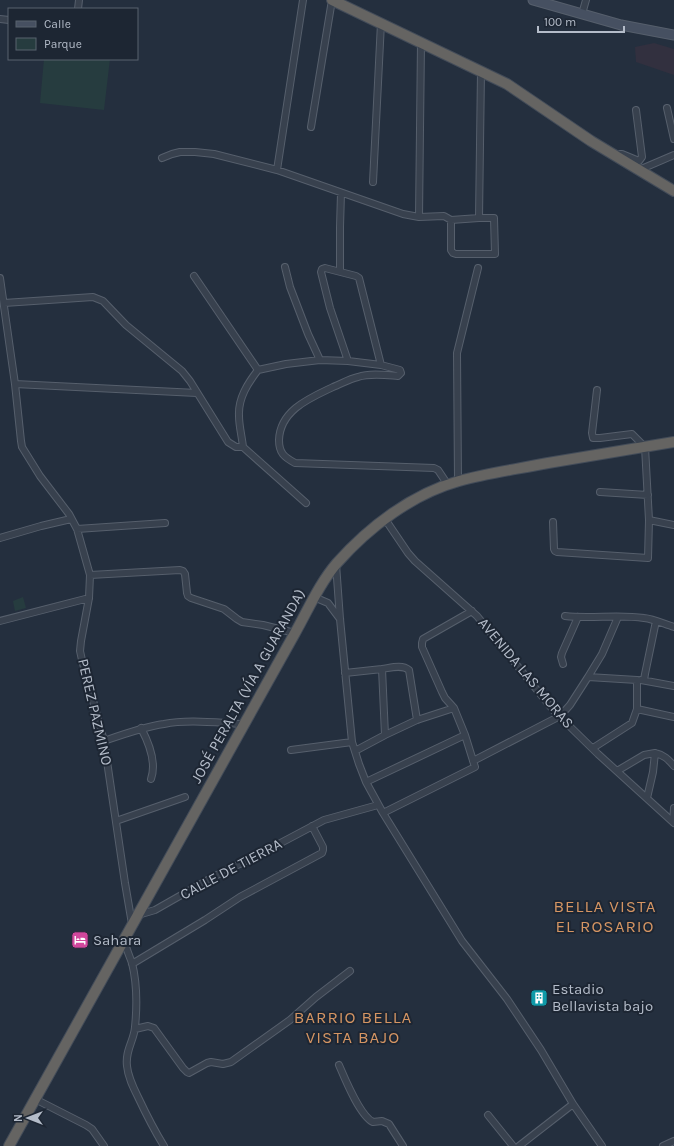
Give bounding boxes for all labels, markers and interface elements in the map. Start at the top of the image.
legend [8,8,138,60]
scale bar [538,8,624,34]
text: 100 m [544,15,576,29]
text: Calle [44,17,71,31]
text: Parque [44,37,82,51]
street label: JOSÉ PERALTA (VÍA A GUARANDA) [187,586,309,786]
street label: AVENIDA LAS MORAS [474,614,578,732]
street label: PEREZ PAZMINO [74,657,116,767]
street label: CALLE DE TIERRA [177,834,285,903]
district label: BELLA VISTA EL ROSARIO [554,896,657,936]
hotel icon: Sahara [70,930,90,950]
place label: Sahara [93,931,141,949]
place label: Estadio Bellavista bajo [552,980,653,1015]
building icon: Estadio Bellavista bajo [529,988,549,1008]
district label: BARRIO BELLA VISTA BAJO [294,1007,412,1047]
north arrow [8,1098,48,1138]
text: N [12,1114,25,1122]

